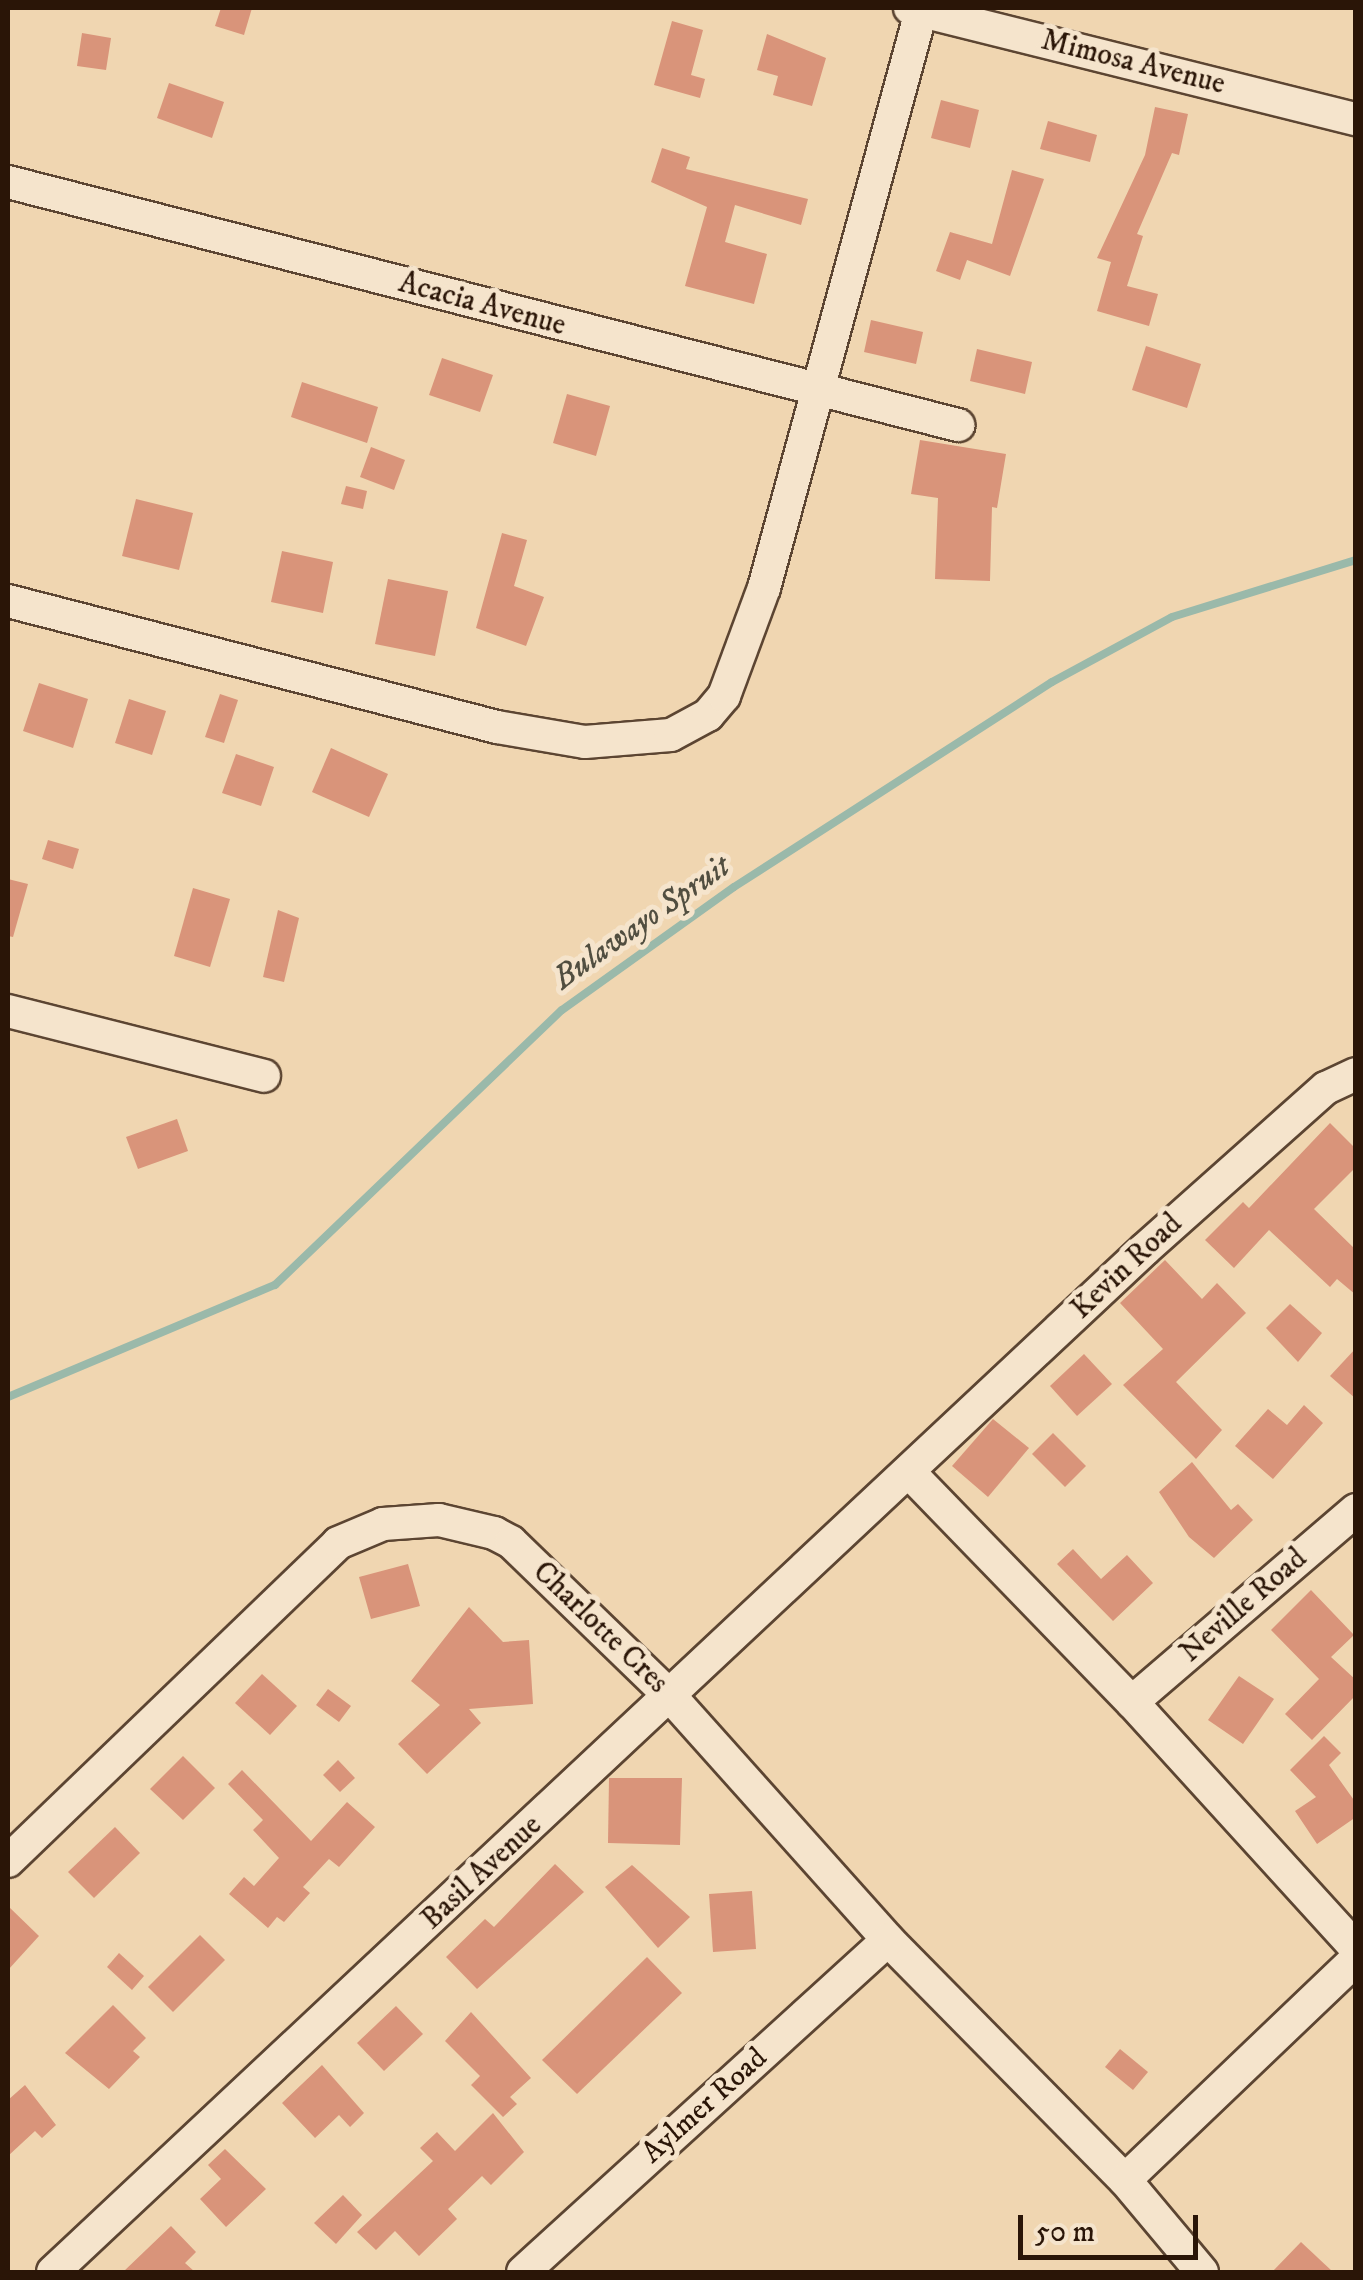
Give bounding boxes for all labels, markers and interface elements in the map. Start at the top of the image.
street label: Mimosa Avenue [1037,23,1229,103]
street label: Acacia Avenue [395,265,569,345]
water label: Bulawayo Spruit [546,848,738,998]
street label: Kevin Road [1064,1207,1190,1327]
street label: Neville Road [1173,1541,1315,1671]
street label: Charlotte Cres [525,1554,675,1702]
street label: Basil Avenue [414,1808,550,1938]
street label: Aylmer Road [635,2040,775,2172]
scale bar [1023,2195,1203,2257]
text: 50 m [1035,2214,1095,2251]

